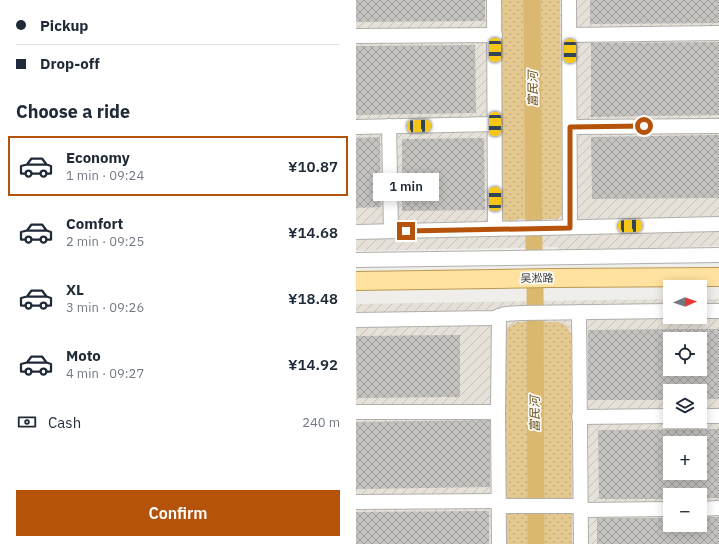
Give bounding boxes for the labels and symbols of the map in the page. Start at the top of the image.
car [489,38,501,62]
car [564,39,576,63]
water label: 富民河 [525,69,540,107]
car [489,112,501,136]
route start [635,117,653,135]
car [407,120,431,132]
callout: 1 min [373,173,439,201]
car [489,187,501,211]
car [618,220,642,232]
route end [397,222,415,240]
street label: 吴淞路 [520,271,554,285]
north arrow [663,280,707,324]
water label: 富民河 [527,394,542,432]

